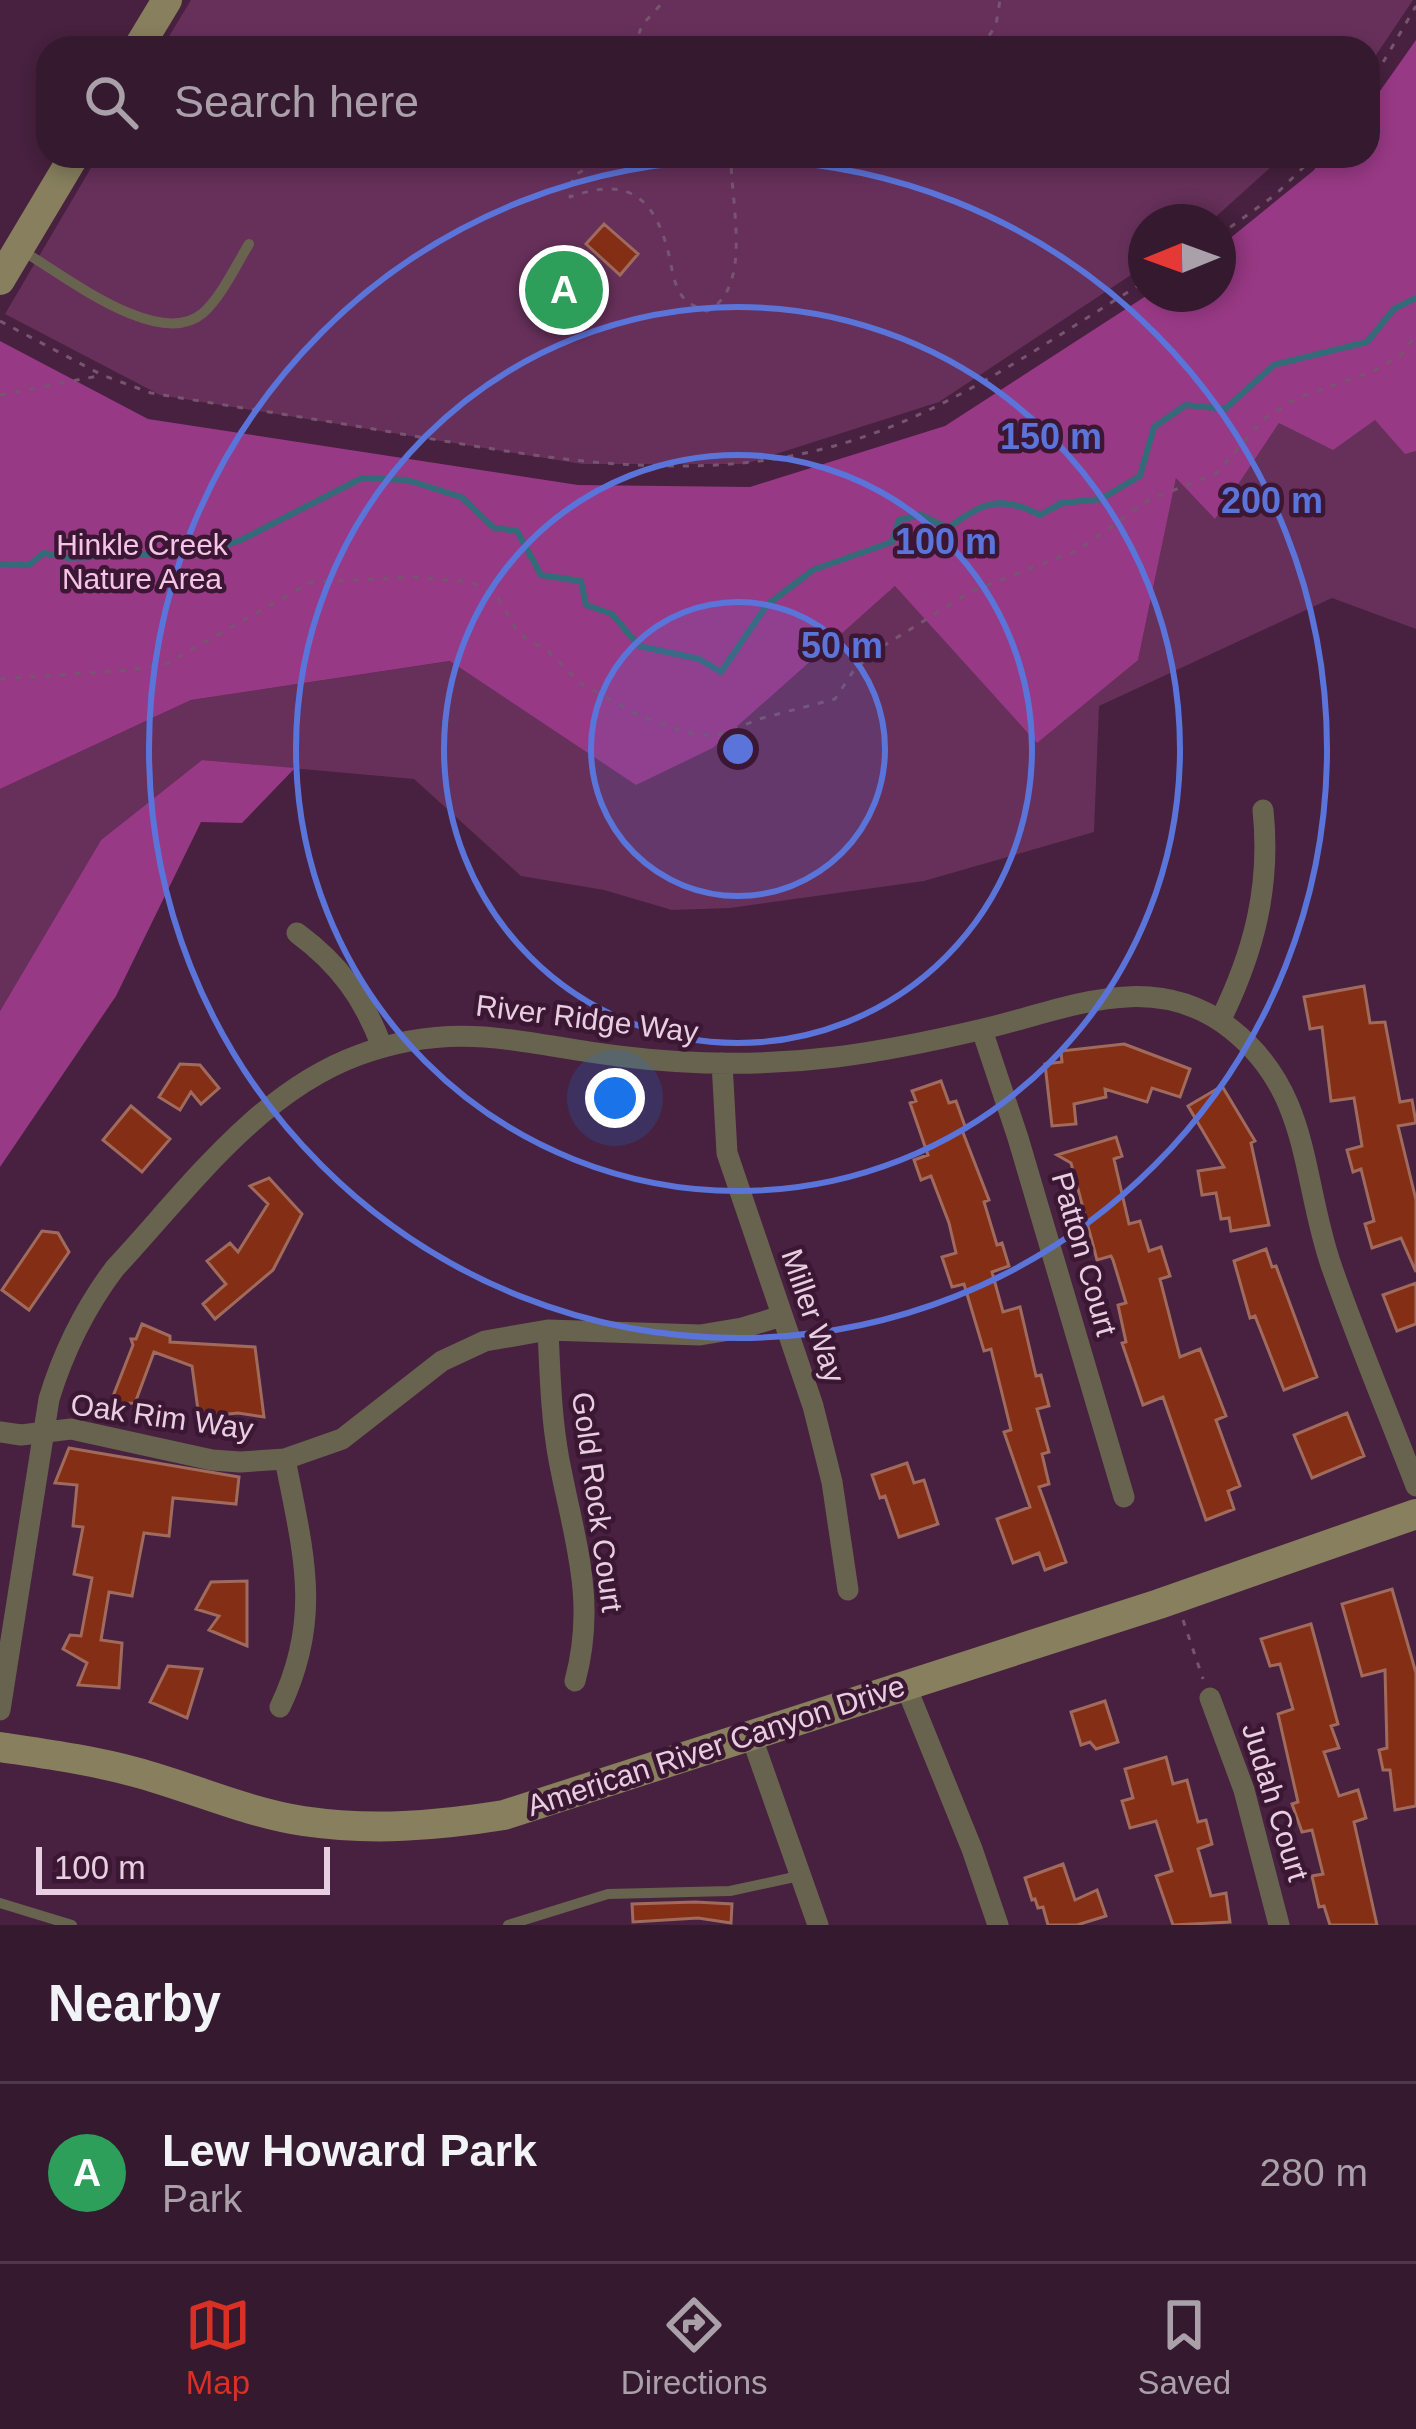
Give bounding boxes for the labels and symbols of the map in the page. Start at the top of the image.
north arrow [1128,204,1236,312]
pin: A [525,245,603,335]
text: 150 m [1000,416,1102,457]
text: 200 m [1221,480,1323,521]
text: 100 m [895,521,997,562]
park label: Hinkle Creek Nature Area [56,528,229,595]
text: 50 m [801,625,883,666]
centre of rings [717,728,759,770]
street label: River Ridge Way [474,988,700,1049]
your location [585,1068,645,1128]
street label: Patton Court [1045,1168,1124,1340]
street label: Miller Way [775,1245,852,1387]
street label: Oak Rim Way [69,1387,255,1446]
street label: Gold Rock Court [566,1390,629,1615]
street label: American River Canyon Drive [523,1669,909,1822]
street label: Judah Court [1236,1719,1315,1885]
scale bar [36,1841,330,1894]

